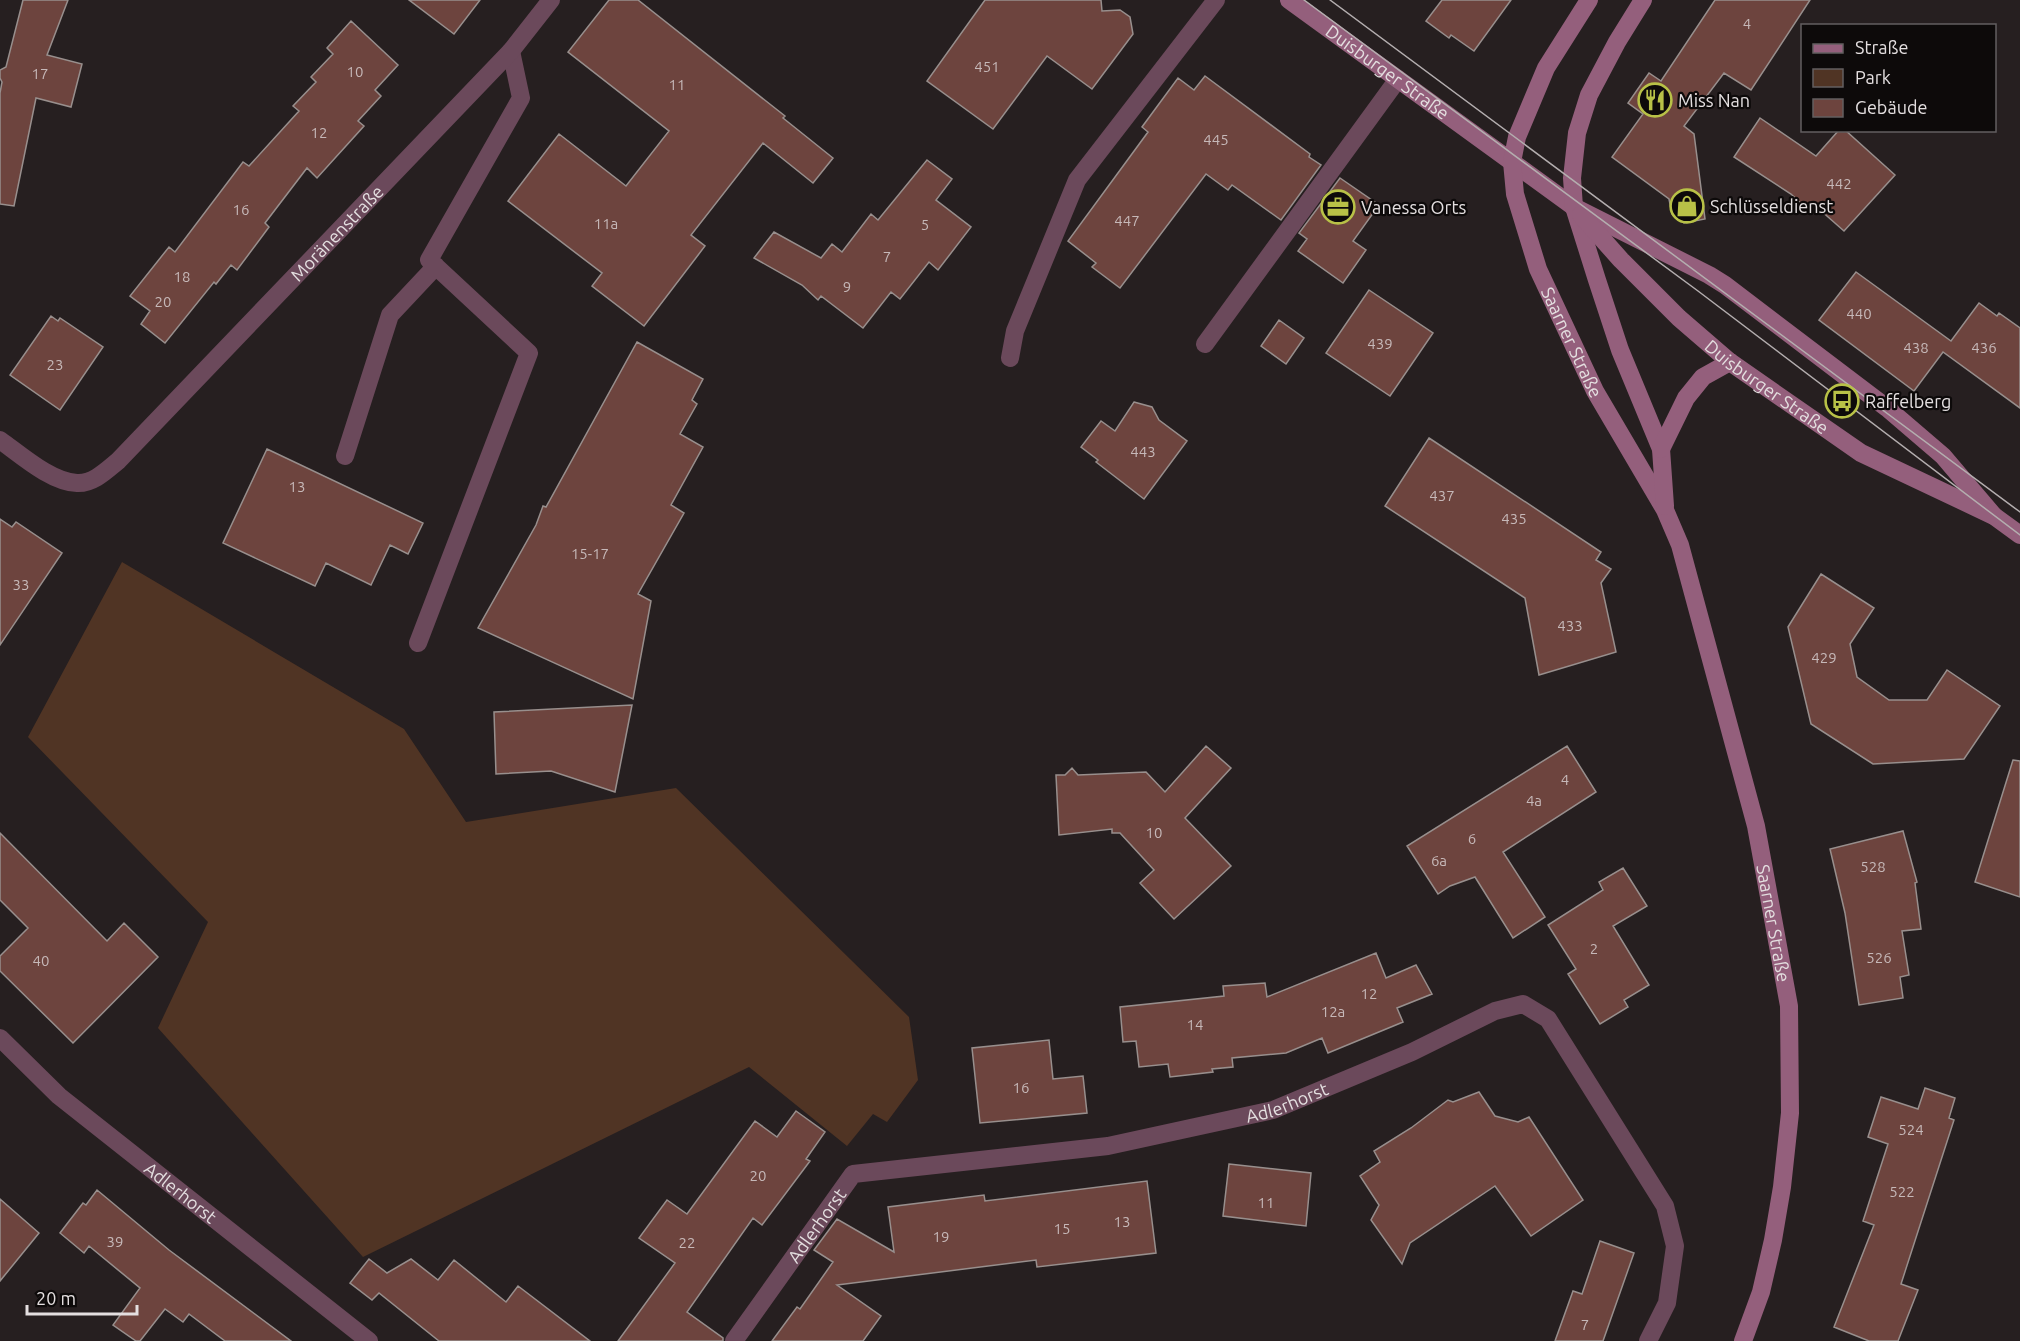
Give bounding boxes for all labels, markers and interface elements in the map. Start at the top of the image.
house number: 4 [1743,15,1751,32]
street label: Duisburger Straße [1322,20,1453,123]
legend [1801,24,1996,132]
text: Straße [1855,37,1908,57]
house number: 451 [974,58,1000,75]
house number: 10 [347,63,363,80]
house number: 17 [32,65,48,82]
text: Park [1855,67,1891,87]
house number: 11 [669,76,685,93]
restaurant icon: Miss Nan [1637,82,1673,118]
place label: Miss Nan [1678,90,1750,110]
text: Gebäude [1855,97,1927,117]
house number: 12 [311,124,327,141]
house number: 445 [1203,131,1229,148]
house number: 442 [1826,175,1852,192]
street label: Moränenstraße [286,181,387,285]
shop icon: Schlüsseldienst [1669,188,1705,224]
office icon: Vanessa Orts [1320,189,1356,225]
place label: Schlüsseldienst [1710,196,1833,216]
place label: Vanessa Orts [1361,197,1466,217]
house number: 16 [233,201,249,218]
house number: 447 [1114,212,1140,229]
house number: 11a [594,215,618,232]
house number: 5 [921,216,929,233]
house number: 7 [883,248,891,265]
house number: 18 [174,268,190,285]
house number: 9 [843,278,851,295]
street label: Saarner Straße [1538,284,1606,401]
house number: 20 [155,293,171,310]
house number: 440 [1846,305,1872,322]
house number: 439 [1367,335,1393,352]
street label: Duisburger Straße [1701,335,1833,438]
house number: 438 [1903,339,1929,356]
house number: 436 [1971,339,1997,356]
house number: 23 [47,356,63,373]
bus stop icon: Raffelberg [1824,383,1860,419]
place label: Raffelberg [1865,391,1951,411]
house number: 443 [1130,443,1156,460]
house number: 13 [289,478,305,495]
house number: 437 [1429,487,1455,504]
house number: 435 [1501,510,1527,527]
house number: 15-17 [571,545,609,562]
house number: 33 [13,576,29,593]
house number: 433 [1557,617,1583,634]
house number: 429 [1811,649,1837,666]
house number: 4 [1561,771,1569,788]
house number: 4a [1526,792,1542,809]
house number: 10 [1146,824,1162,841]
house number: 6 [1468,830,1476,847]
house number: 6a [1431,852,1447,869]
house number: 528 [1860,858,1886,875]
street label: Saarner Straße [1753,863,1794,984]
house number: 2 [1590,940,1598,957]
house number: 526 [1866,949,1892,966]
house number: 40 [33,952,49,969]
house number: 12 [1361,985,1377,1002]
house number: 12a [1321,1003,1345,1020]
house number: 14 [1187,1016,1203,1033]
street label: Adlerhorst [1244,1078,1331,1126]
house number: 16 [1013,1079,1029,1096]
house number: 524 [1898,1121,1924,1138]
street label: Adlerhorst [141,1158,221,1227]
house number: 20 [750,1167,766,1184]
house number: 522 [1889,1183,1915,1200]
street label: Adlerhorst [783,1184,850,1266]
house number: 11 [1258,1194,1274,1211]
house number: 13 [1114,1213,1130,1230]
house number: 15 [1054,1220,1070,1237]
house number: 19 [933,1228,949,1245]
house number: 39 [107,1233,123,1250]
house number: 22 [679,1234,695,1251]
scale bar [27,1278,136,1316]
text: 20 m [36,1288,76,1308]
house number: 7 [1581,1316,1589,1333]

